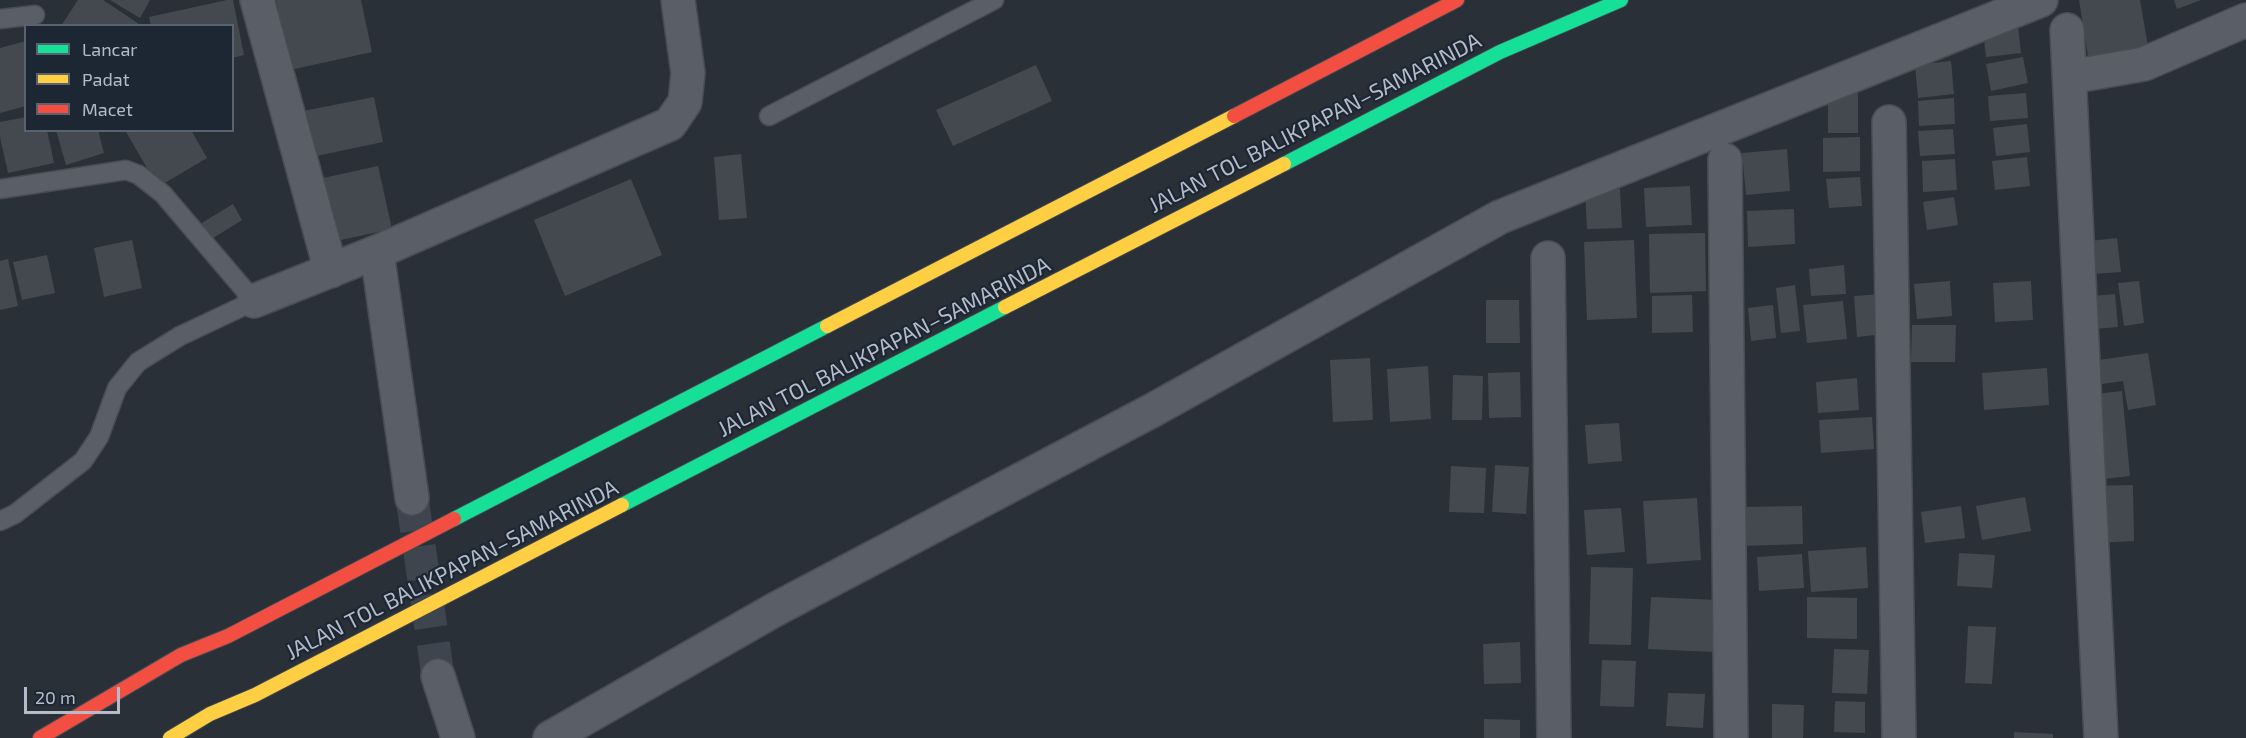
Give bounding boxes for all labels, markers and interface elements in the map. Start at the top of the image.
legend [24,24,234,132]
street label: JALAN TOL BALIKPAPAN–SAMARINDA [1144,27,1486,219]
text: Lancar [82,38,138,60]
text: Padat [82,68,129,90]
text: Macet [82,98,133,120]
street label: JALAN TOL BALIKPAPAN–SAMARINDA [713,251,1055,443]
street label: JALAN TOL BALIKPAPAN–SAMARINDA [281,474,623,666]
scale bar [27,675,123,713]
text: 20 m [35,686,76,708]

